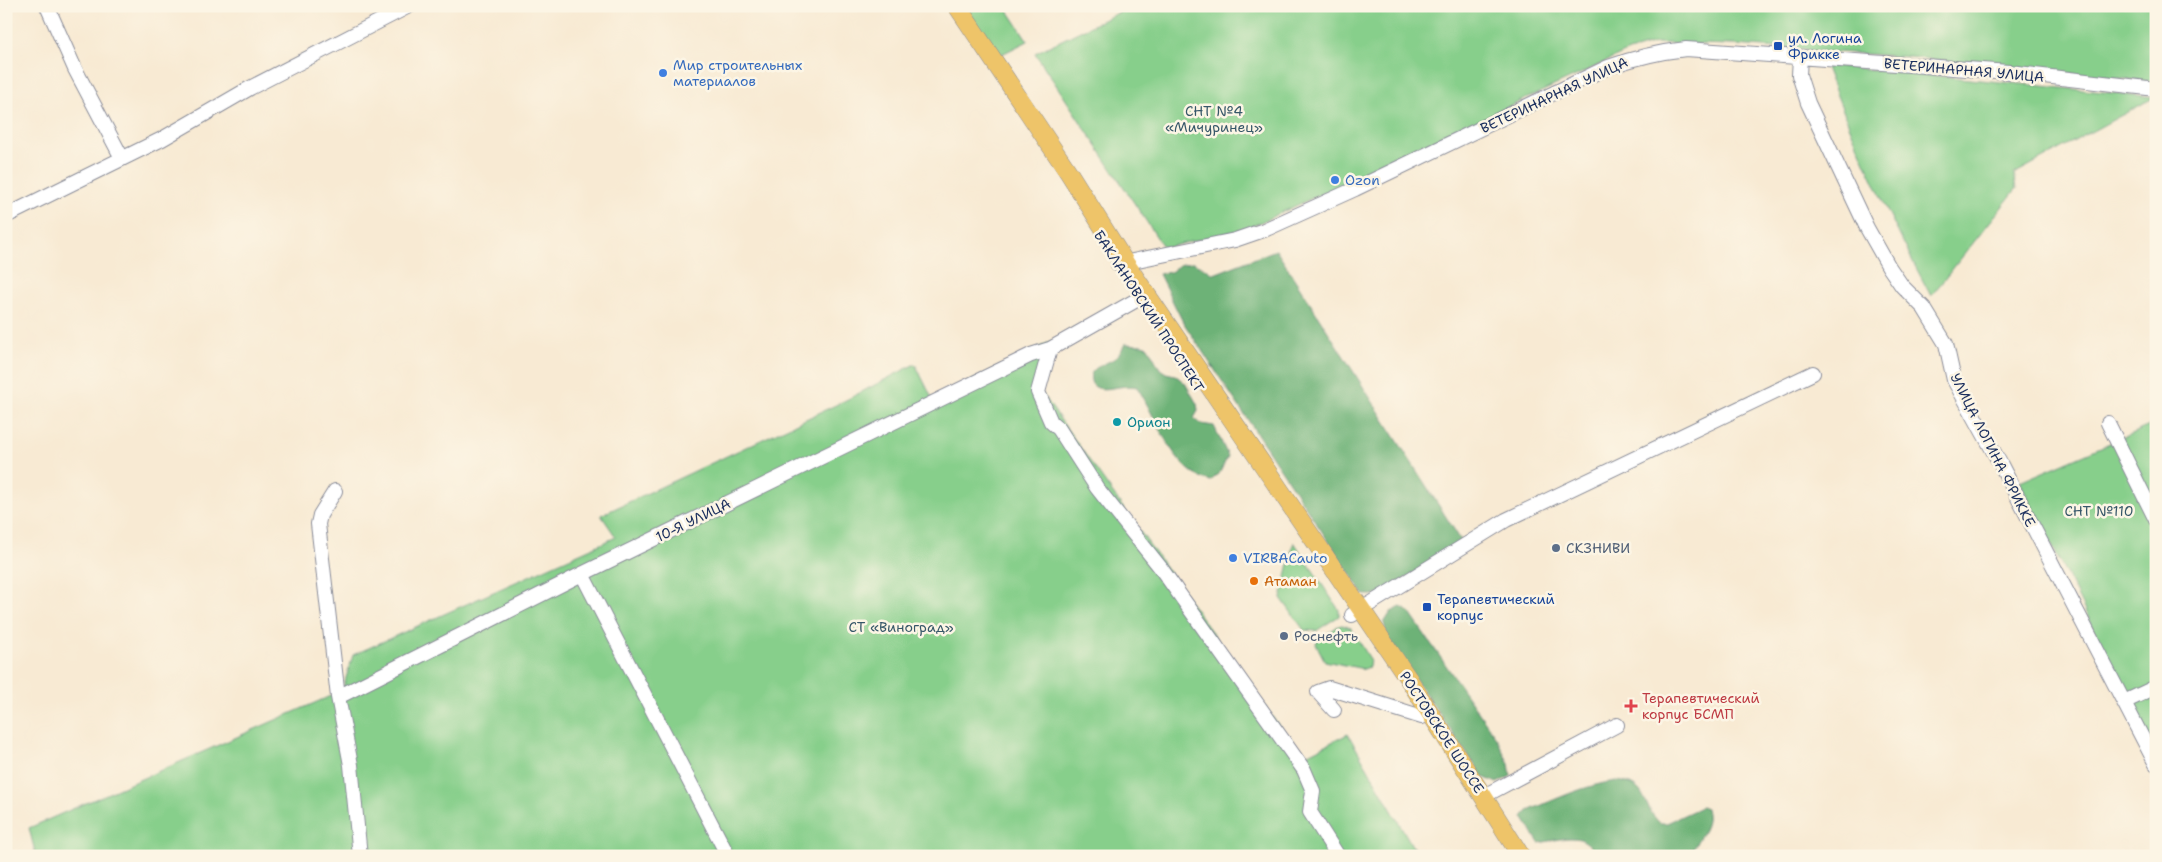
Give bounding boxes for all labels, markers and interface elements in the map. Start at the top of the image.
place label: ул. Логина Фрикке [1788,29,1862,63]
marker: ул. Логина Фрикке [1772,40,1784,52]
street label: ВЕТЕРИНАРНАЯ УЛИЦА [1477,53,1631,137]
street label: ВЕТЕРИНАРНАЯ УЛИЦА [1883,54,2045,86]
place label: Мир строительных материалов [673,56,802,90]
marker: Мир строительных материалов [657,67,669,79]
park label: СНТ №4 «Мичуринец» [1165,102,1263,136]
place label: Ozon [1345,171,1380,189]
marker: Ozon [1329,174,1341,186]
street label: БАКЛАНОВСКИЙ ПРОСПЕКТ [1090,227,1208,396]
street label: УЛИЦА ЛОГИНА ФРИККЕ [1946,370,2040,530]
place label: Орион [1127,413,1171,431]
marker: Орион [1111,416,1123,428]
street label: 10-Я УЛИЦА [653,494,733,546]
park label: СНТ №110 [2065,502,2133,520]
place label: СКЗНИВИ [1566,539,1630,557]
marker: СКЗНИВИ [1550,542,1562,554]
place label: VIRBACauto [1243,549,1327,567]
marker: VIRBACauto [1227,552,1239,564]
place label: Атаман [1264,572,1317,590]
marker: Атаман [1248,575,1260,587]
place label: Терапевтический корпус [1437,590,1555,624]
marker: Терапевтический корпус [1421,601,1433,613]
park label: СТ «Виноград» [848,618,954,636]
place label: Роснефть [1294,627,1358,645]
marker: Роснефть [1278,630,1290,642]
street label: РОСТОВСКОЕ ШОССЕ [1396,668,1488,797]
place label: Терапевтический корпус БСМП [1642,689,1760,723]
marker: Терапевтический корпус БСМП [1624,699,1638,713]

